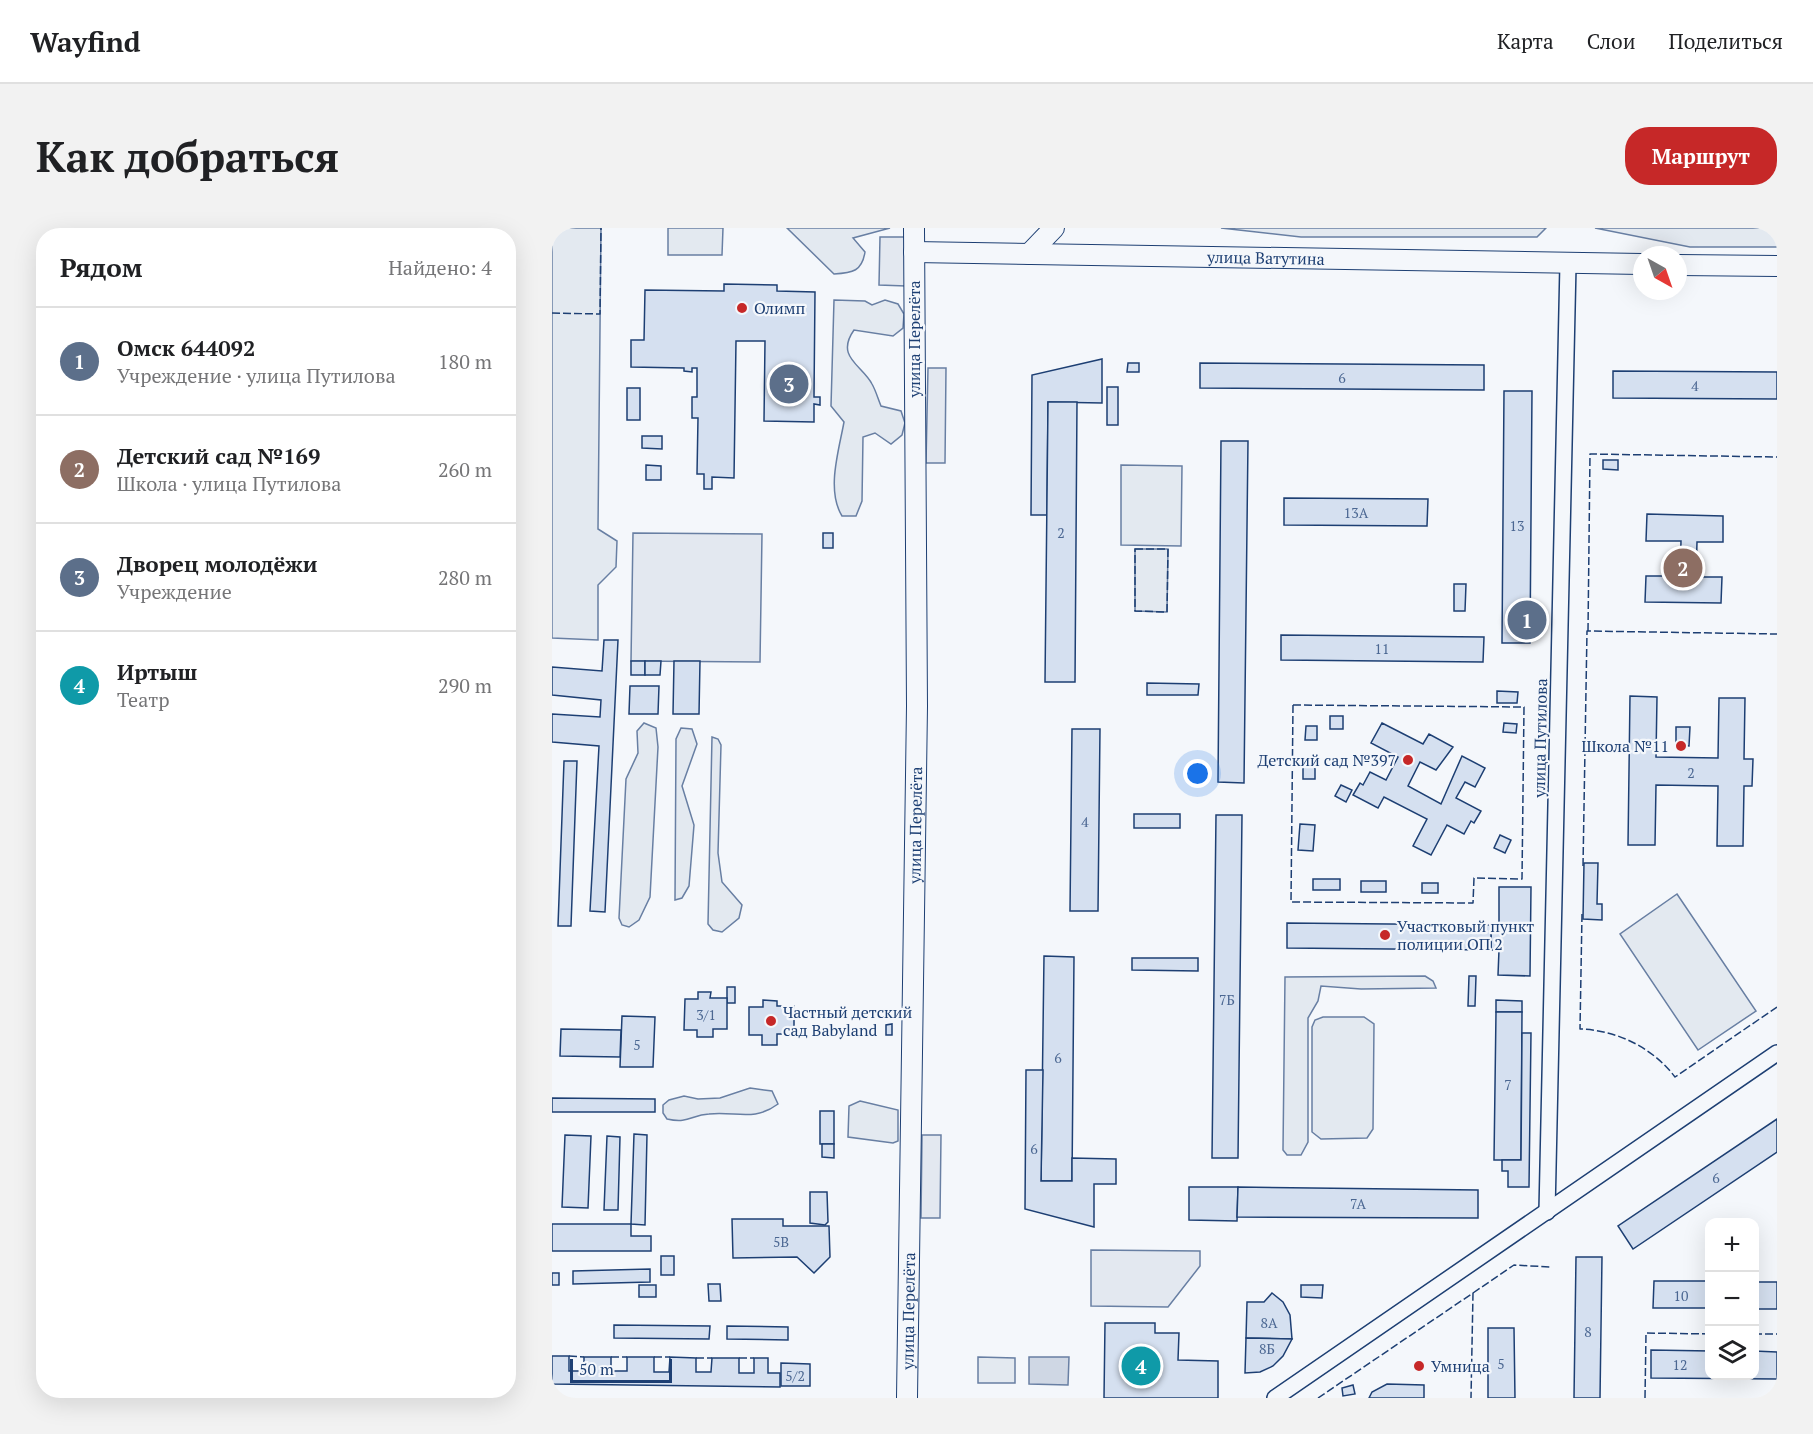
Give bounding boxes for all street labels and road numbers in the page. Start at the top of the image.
street label: улица Ватутина [1206,246,1325,270]
street label: улица Перелёта [903,280,925,399]
street label: улица Путилова [1528,678,1552,799]
street label: улица Перелёта [903,766,927,885]
street label: улица Перелёта [896,1252,920,1371]

